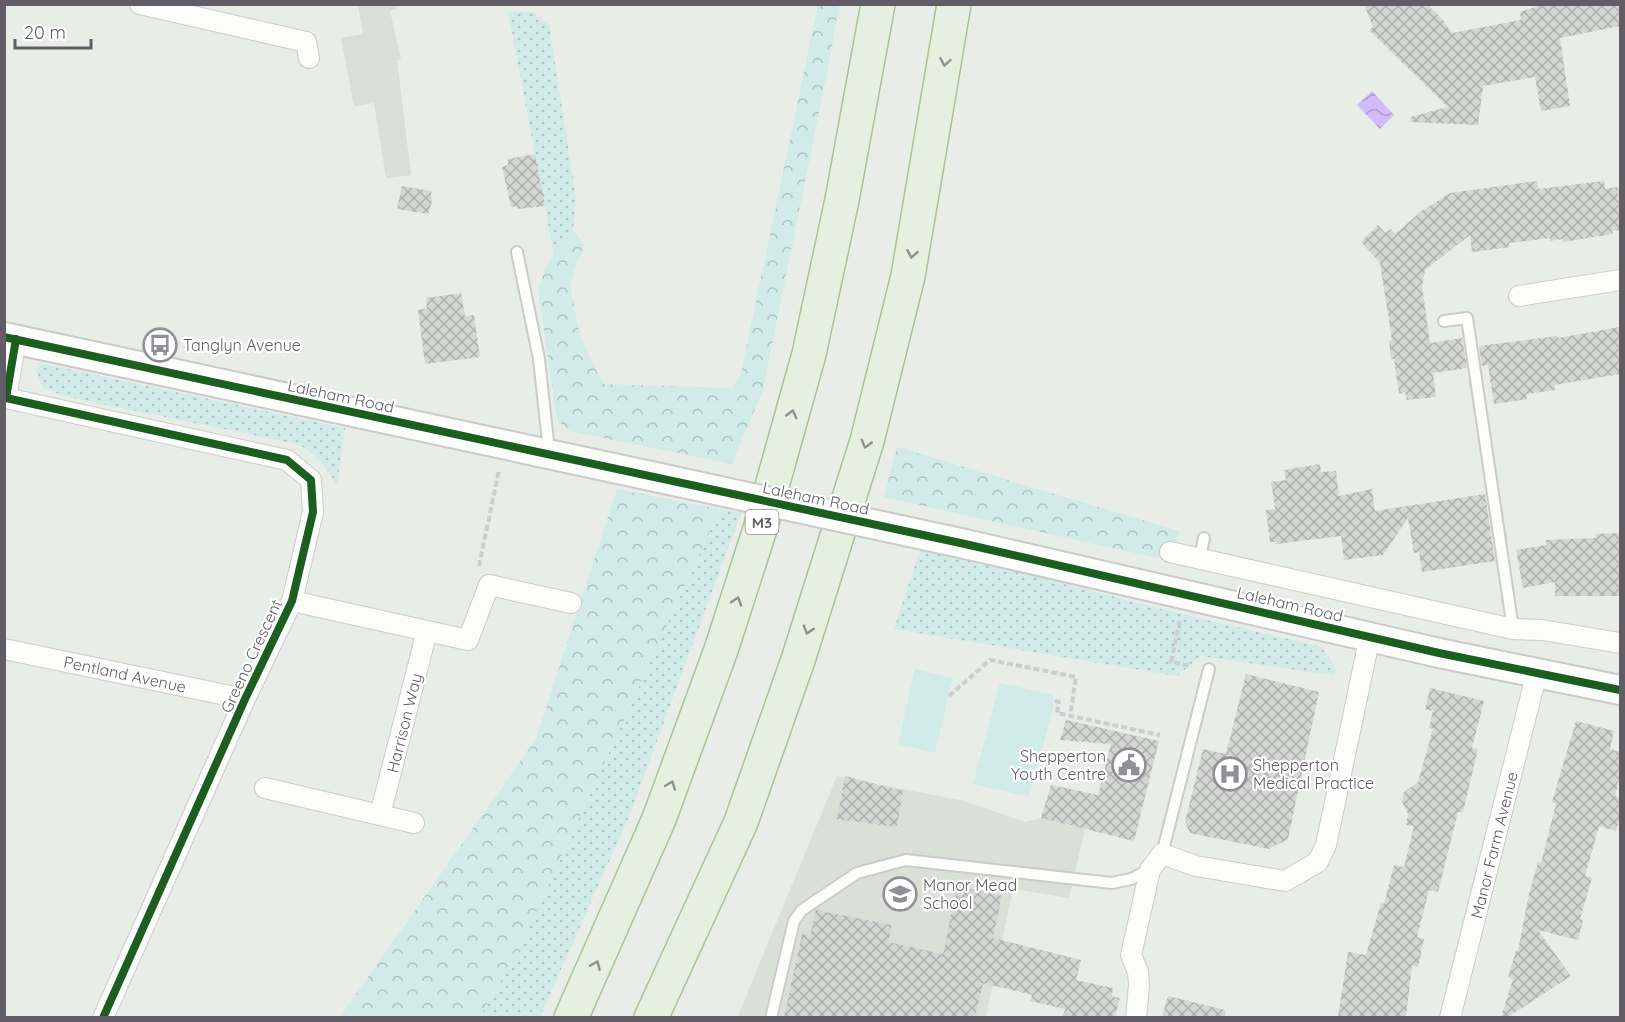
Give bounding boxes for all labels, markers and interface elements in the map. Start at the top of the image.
scale bar [15,12,92,50]
text: 20 m [24,21,66,44]
one-way arrow [939,57,952,67]
one-way arrow [906,250,918,259]
bus stop icon: Tanglyn Avenue [142,327,178,363]
place label: Tanglyn Avenue [183,335,301,355]
street label: Laleham Road [286,375,396,417]
one-way arrow [785,409,797,420]
one-way arrow [861,438,873,449]
street label: Laleham Road [761,477,871,519]
road number: M3 [746,510,778,534]
street label: Laleham Road [1235,582,1345,626]
street label: Greeno Crescent [216,596,286,716]
one-way arrow [730,596,742,607]
one-way arrow [803,624,815,635]
street label: Pentland Avenue [62,651,188,697]
street label: Harrison Way [382,671,426,775]
place label: Shepperton Youth Centre [1011,746,1106,784]
public building icon: Shepperton Youth Centre [1111,747,1147,783]
place label: Shepperton Medical Practice [1253,755,1374,793]
hospital icon: Shepperton Medical Practice [1212,756,1248,792]
street label: Manor Farm Avenue [1466,769,1522,921]
one-way arrow [664,780,677,791]
place label: Manor Mead School [923,875,1017,913]
school or university icon: Manor Mead School [882,876,918,912]
one-way arrow [589,960,601,971]

